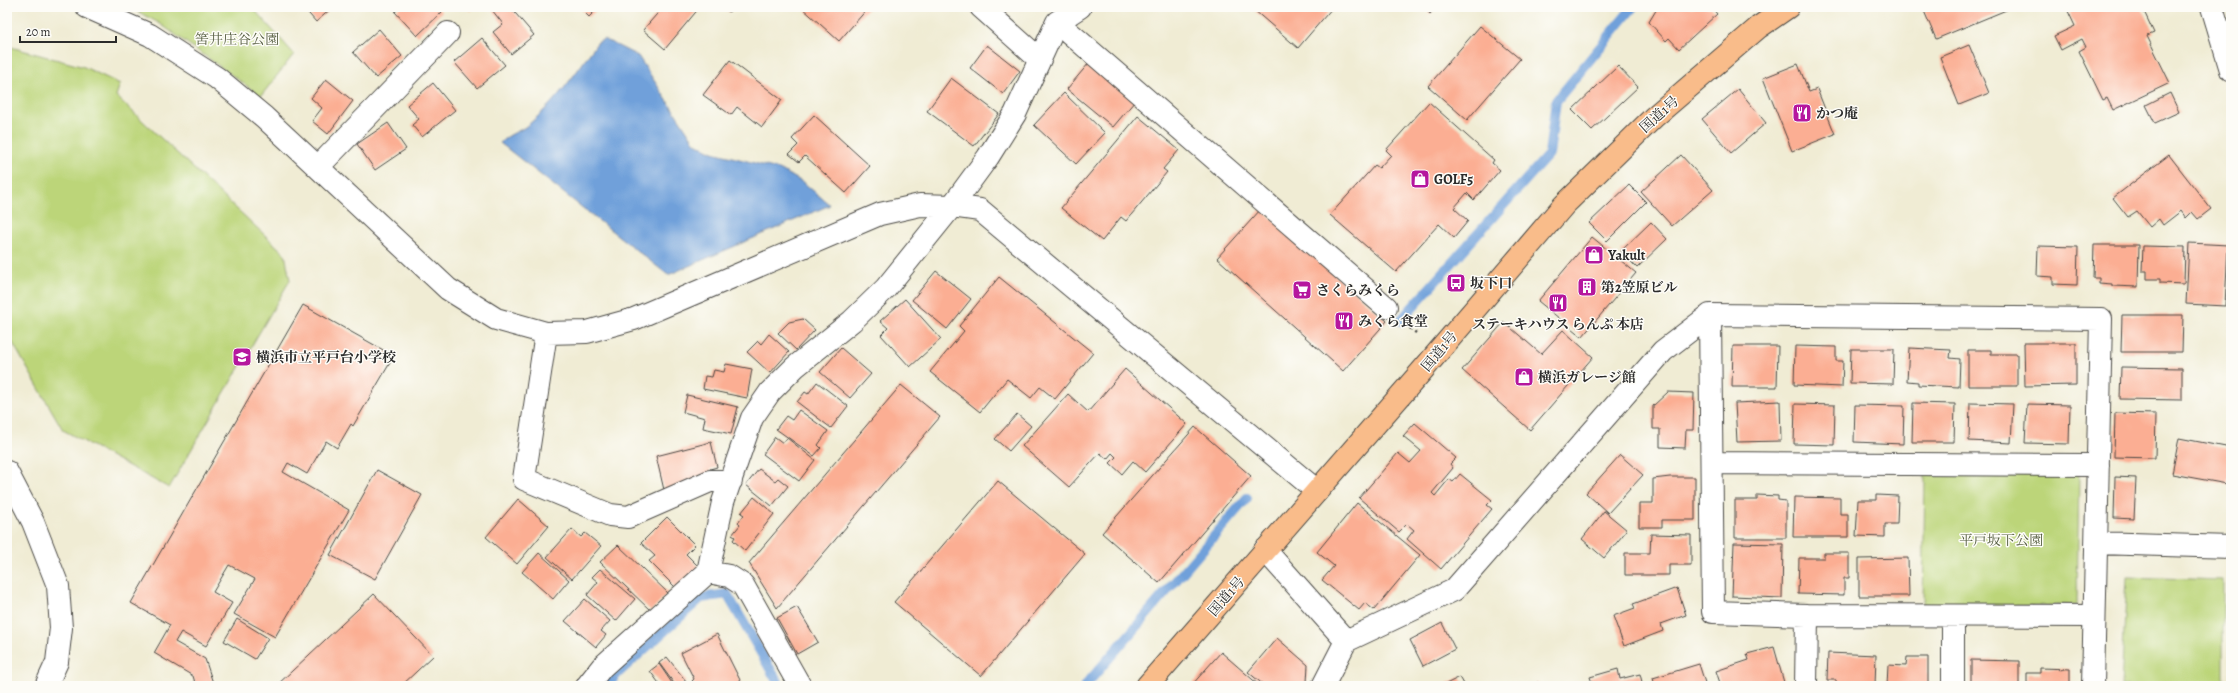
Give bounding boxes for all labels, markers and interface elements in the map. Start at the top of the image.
scale bar [20,18,116,44]
text: 20 m [26,24,50,40]
park label: 筈井庄谷公園 [195,30,279,49]
street label: 国道1号 [1636,92,1683,137]
restaurant icon: かつ庵 [1791,102,1813,124]
place label: かつ庵 [1816,104,1858,123]
shop icon: GOLF5 [1409,168,1431,190]
place label: GOLF5 [1434,170,1473,189]
shop icon: Yakult [1583,244,1605,266]
place label: Yakult [1607,246,1646,265]
bus stop icon: 坂下口 [1445,272,1467,294]
place label: 坂下口 [1470,274,1512,293]
building icon: 第2笠原ビル [1576,276,1598,298]
place label: 第2笠原ビル [1601,278,1678,297]
supermarket icon: さくらみくら [1291,279,1313,301]
place label: さくらみくら [1316,281,1400,300]
restaurant icon: ステーキハウス らんぷ 本店 [1547,292,1569,314]
restaurant icon: みくら食堂 [1333,310,1355,332]
place label: みくら食堂 [1358,312,1428,331]
place label: ステーキハウス らんぷ 本店 [1472,315,1644,334]
street label: 国道1号 [1417,327,1462,375]
school or university icon: 横浜市立平戸台小学校 [231,346,253,368]
place label: 横浜市立平戸台小学校 [256,348,396,367]
shop icon: 横浜ガレージ館 [1513,366,1535,388]
place label: 横浜ガレージ館 [1538,368,1636,387]
park label: 平戸坂下公園 [1959,531,2043,550]
street label: 国道1号 [1204,572,1249,620]

